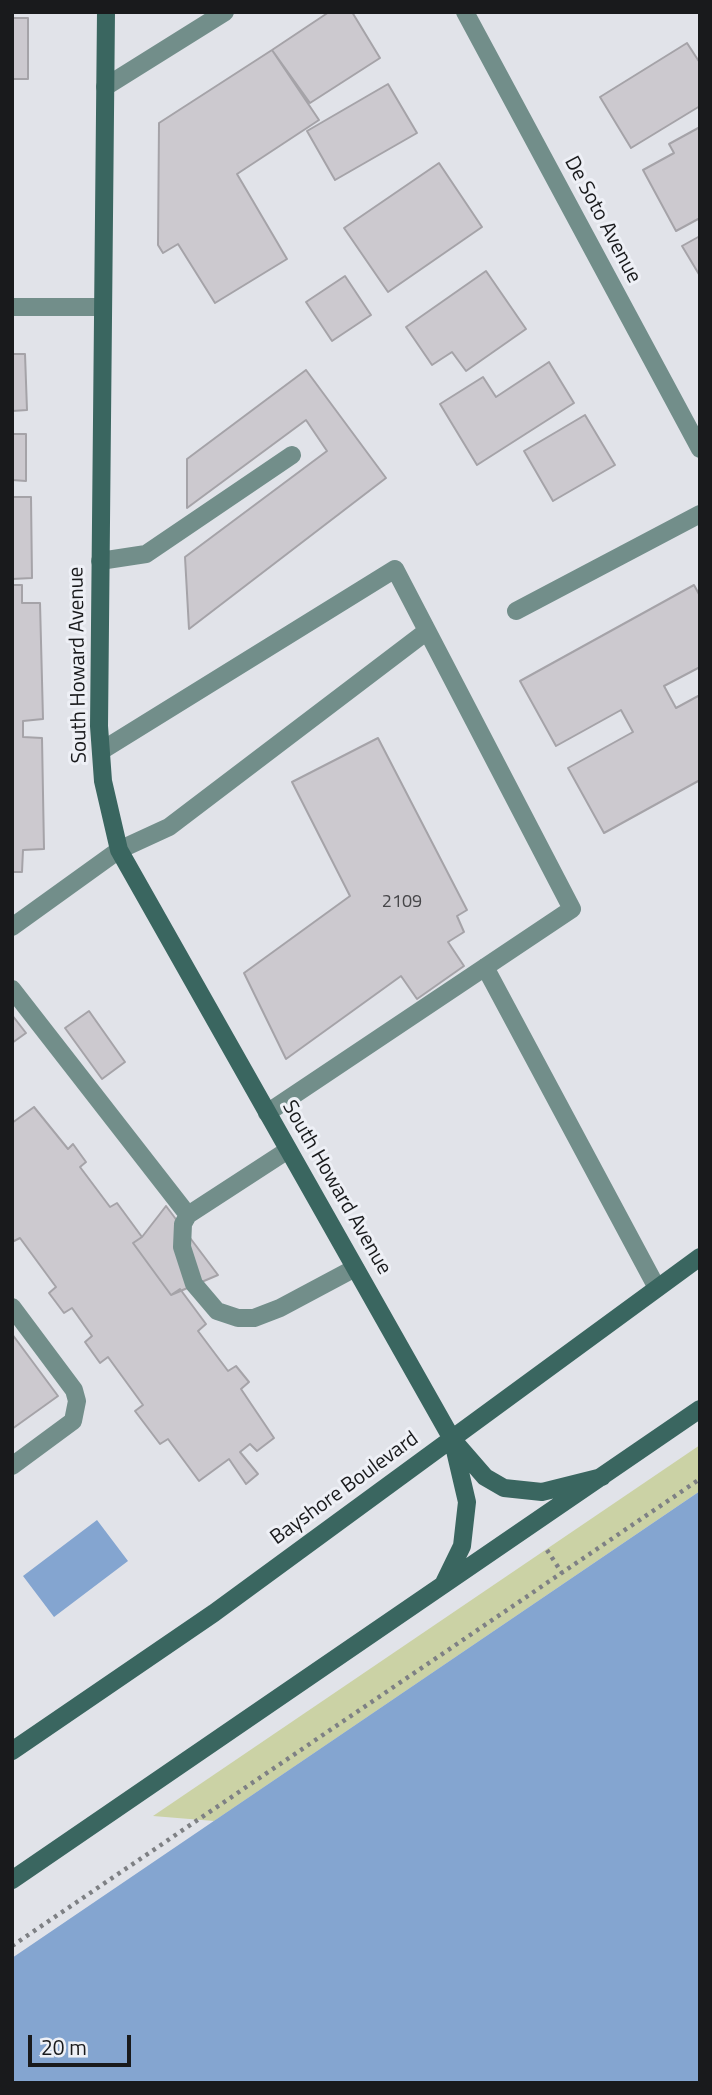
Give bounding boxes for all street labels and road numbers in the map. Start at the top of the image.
street label: De Soto Avenue [558,152,646,288]
street label: South Howard Avenue [65,566,93,764]
street label: South Howard Avenue [276,1096,396,1280]
street label: Bayshore Boulevard [266,1427,424,1551]

